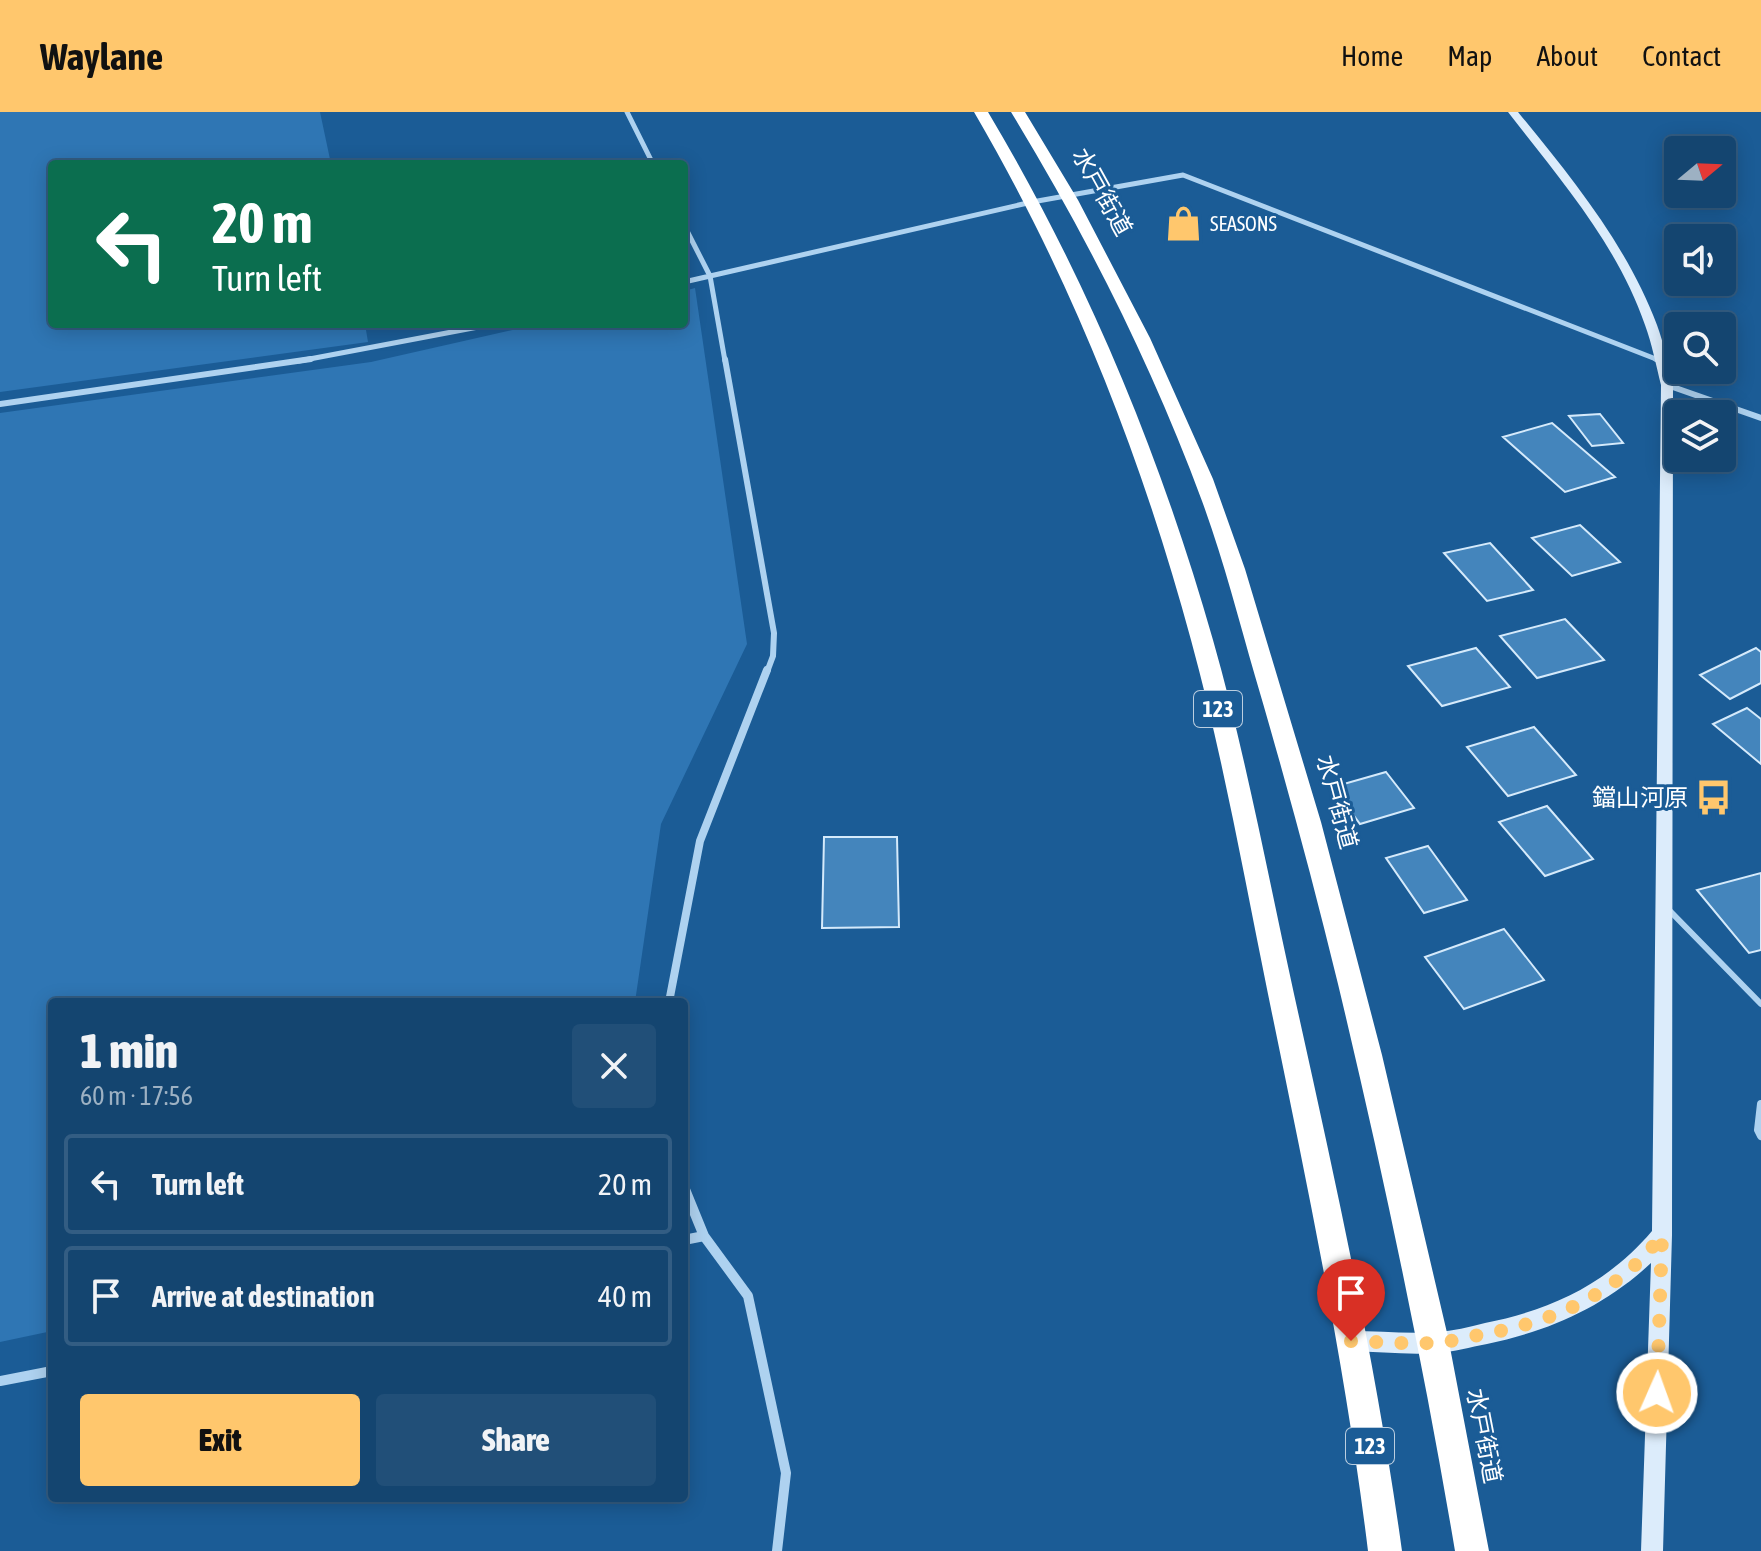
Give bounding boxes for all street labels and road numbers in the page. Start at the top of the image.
street label: 水戸街道 [1067,143,1138,240]
road number: 123 [1194,691,1242,727]
street label: 水戸街道 [1312,752,1363,852]
street label: 水戸街道 [1462,1386,1507,1486]
road number: 123 [1346,1428,1394,1464]

